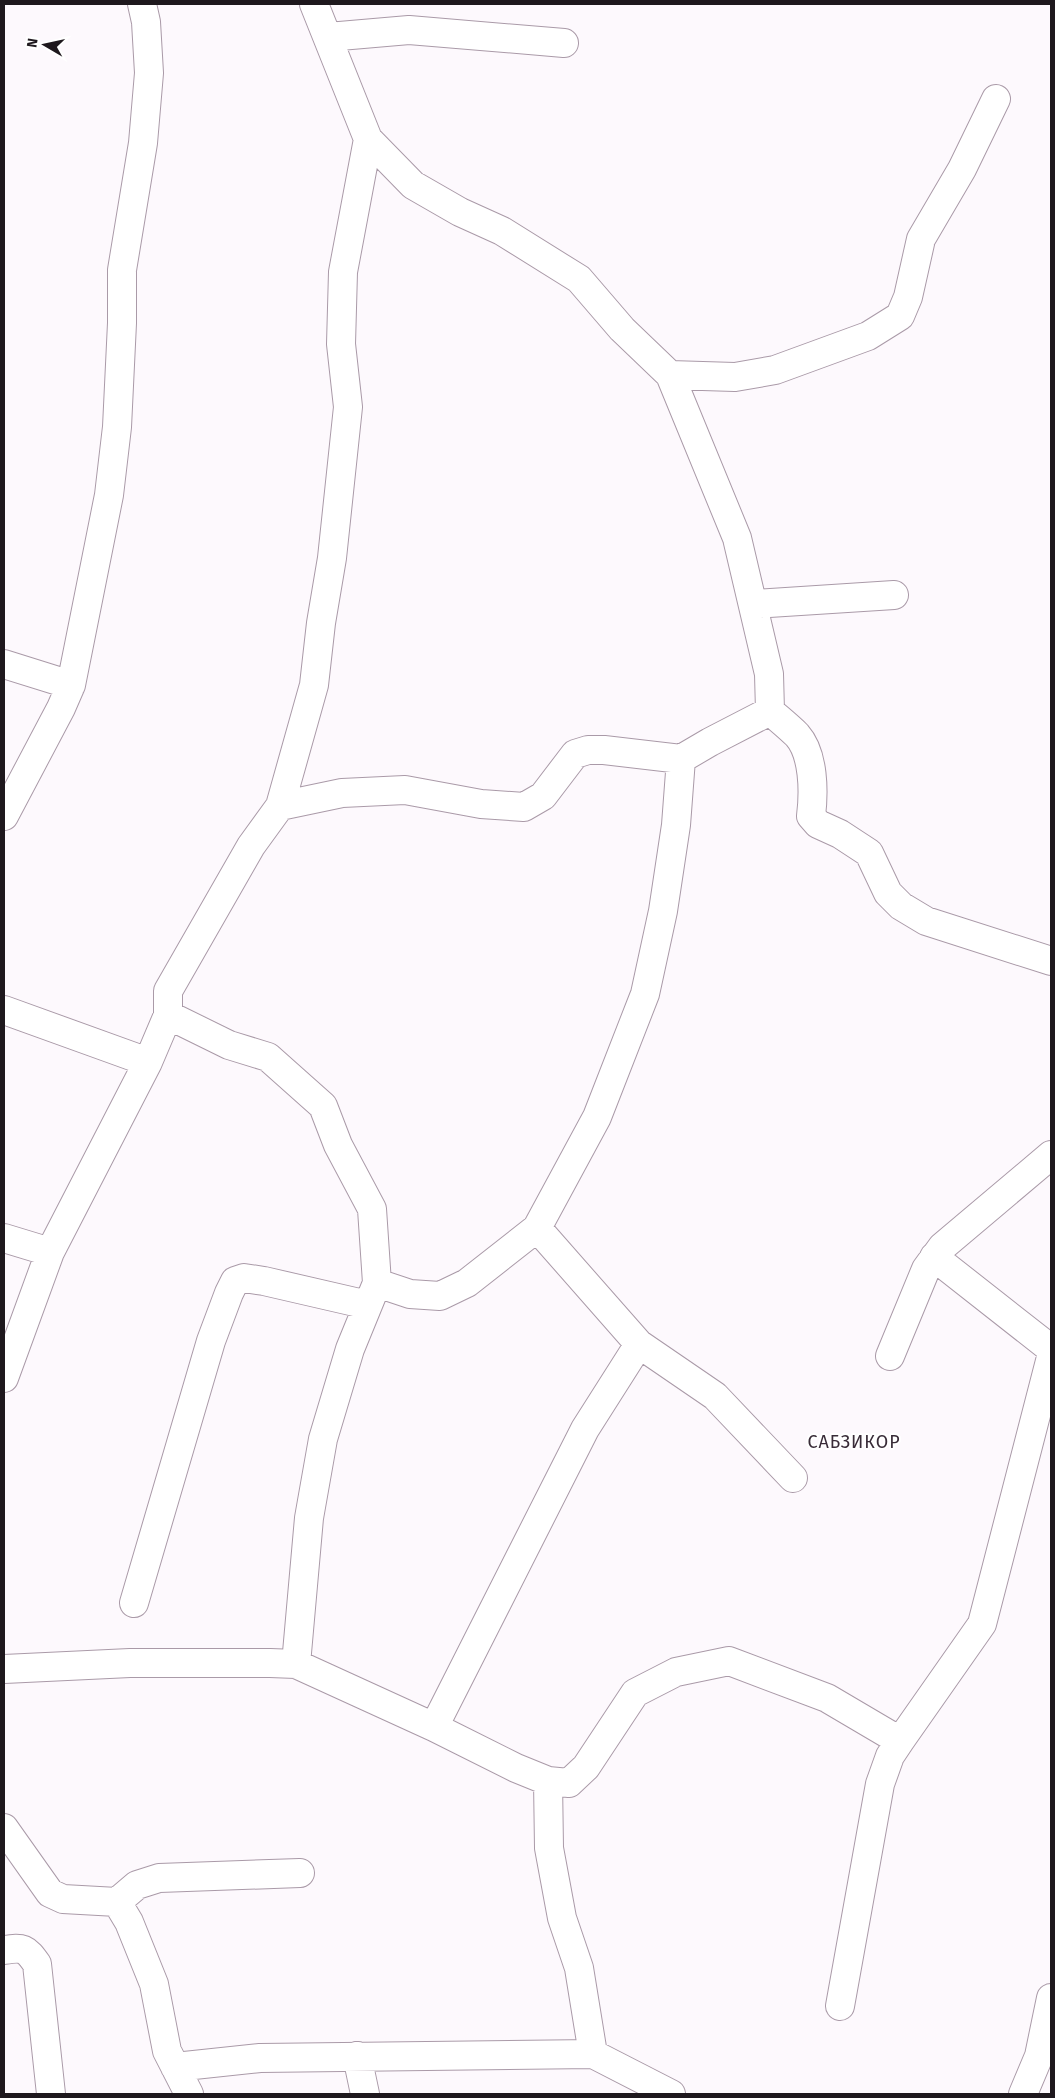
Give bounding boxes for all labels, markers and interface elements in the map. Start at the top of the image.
north arrow [20,20,70,70]
text: N [24,37,42,49]
district label: САБЗИКОР [807,1431,901,1453]

